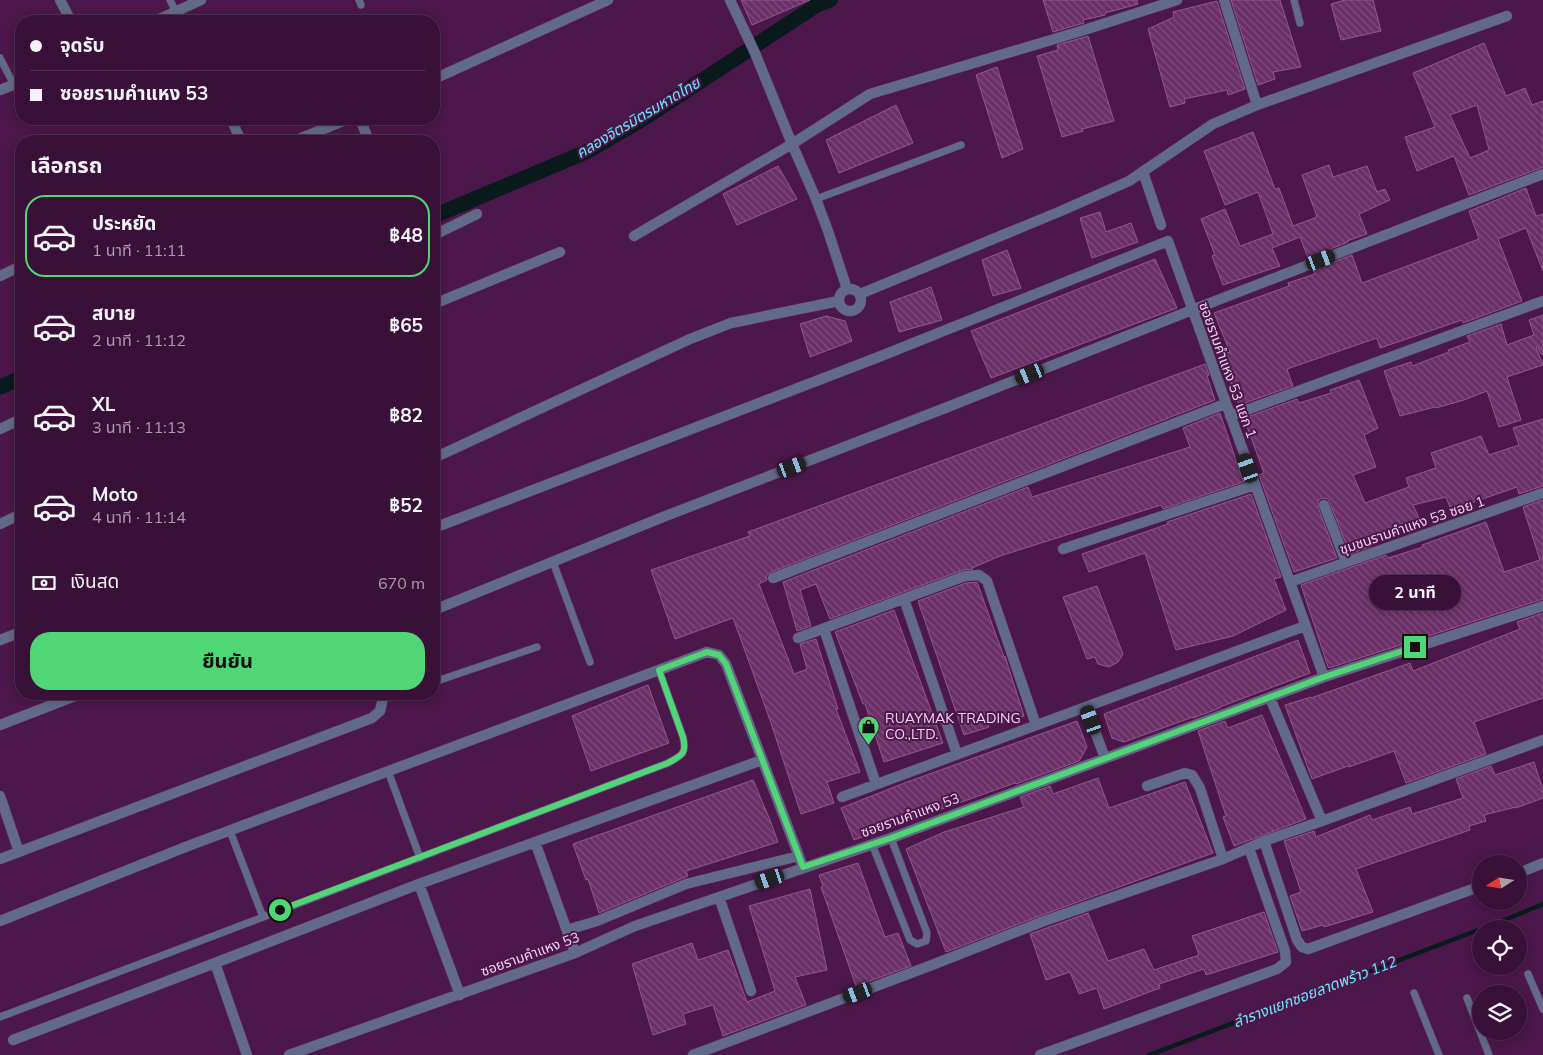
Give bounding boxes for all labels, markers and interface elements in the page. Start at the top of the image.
text: จุดรับ [60,33,105,57]
water label: คลองจิตรมิตรมหาดไทย [572,72,704,162]
text: ซอยรามคำแหง 53 [60,81,208,105]
text: เลือกรถ [30,151,103,179]
text: ประหยัด [92,211,156,235]
icon: car [32,214,77,259]
text: ฿48 [389,223,423,247]
text: 1 นาที · 11:11 [92,240,186,260]
car [1304,248,1337,272]
street label: ซอยรามคำแหง 53 แยก 1 [1195,299,1261,441]
text: สบาย [92,301,136,325]
icon: car [32,304,77,349]
text: ฿65 [389,313,423,337]
text: 2 นาที · 11:12 [92,330,186,350]
car [1013,361,1046,387]
text: XL [92,392,115,416]
icon: car [32,394,77,439]
text: ฿82 [389,403,423,427]
text: 3 นาที · 11:13 [92,417,186,437]
car [1235,451,1260,485]
car [775,455,808,479]
text: Moto [92,482,138,506]
icon: car [32,484,77,529]
street label: ชุมชนรามคำแหง 53 ซอย 1 [1337,492,1487,558]
text: ฿52 [389,493,423,517]
text: 4 นาที · 11:14 [92,507,186,527]
icon: cash [30,569,58,597]
text: เงินสด [70,569,119,593]
text: 670 m [378,573,425,593]
callout: 2 นาที [1369,574,1461,610]
text: 2 นาที [1394,582,1436,602]
button: ยืนยัน [30,632,425,690]
route end [1404,636,1426,658]
car [1078,703,1103,737]
place label: RUAYMAK TRADING CO.,LTD. [885,709,1021,743]
shop icon: RUAYMAK TRADING CO.,LTD. [857,714,881,745]
street label: ซอยรามคำแหง 53 [858,789,962,841]
north arrow [1472,855,1528,910]
map controls [1472,855,1527,1040]
car [753,867,786,891]
route start [269,899,291,921]
button: locate [1472,920,1527,975]
street label: ซอยรามคำแหง 53 [478,928,582,980]
water label: ลำรางแยกซอยลาดพร้าว 112 [1230,951,1399,1032]
car [841,981,874,1005]
button: layers [1472,985,1527,1040]

